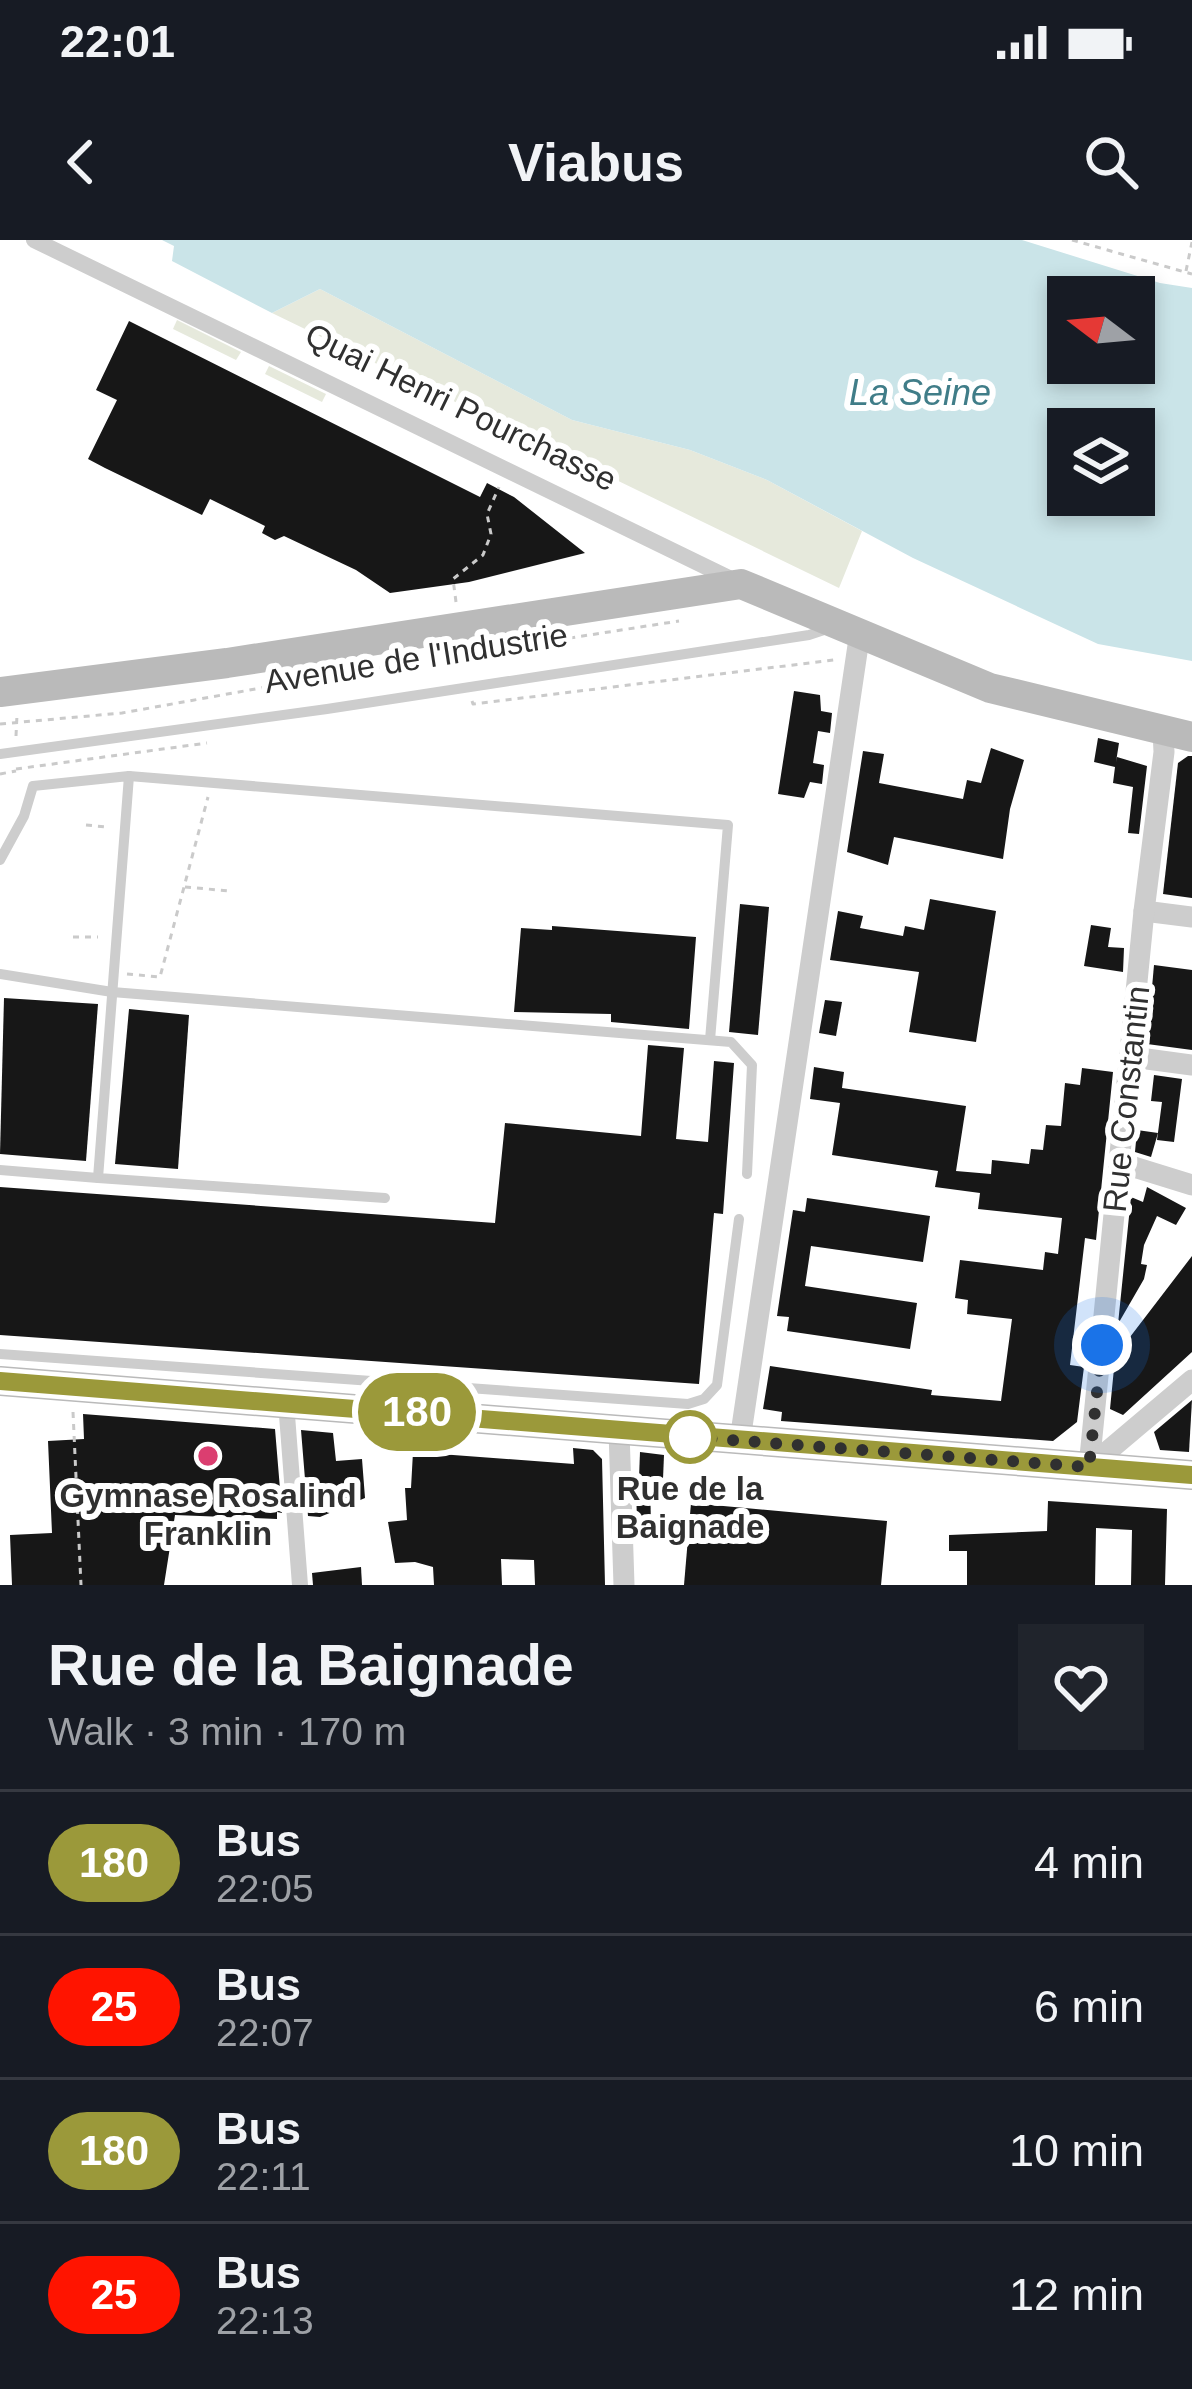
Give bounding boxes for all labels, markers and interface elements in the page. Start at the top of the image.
text: 22:01 [60,16,175,67]
icon: back [48,129,114,195]
icon: search [1078,129,1144,195]
text: Viabus [508,132,684,192]
north arrow [1047,276,1155,384]
map controls [1047,276,1155,516]
street label: Quai Henri Pourchasse [300,316,622,498]
water label: La Seine [849,372,991,413]
button: layers [1047,408,1155,516]
street label: Avenue de l'Industrie [262,616,570,700]
street label: Rue Constantin [1096,984,1156,1214]
your location [1072,1315,1132,1375]
line badge: 180 [348,1373,486,1451]
text: 180 [382,1388,452,1435]
marker: Rue de la Baignade [665,1412,715,1462]
marker: Gymnase Rosalind Franklin [195,1443,221,1469]
place label: Rue de la Baignade [616,1470,764,1545]
place label: Gymnase Rosalind Franklin [59,1477,357,1552]
button: heart [1018,1624,1144,1750]
text: Rue de la Baignade [48,1633,574,1697]
text: Walk · 3 min · 170 m [48,1710,406,1753]
text: Bus [216,1815,301,1866]
text: 4 min [1034,1837,1144,1888]
text: 180 [79,1839,149,1886]
text: 22:05 [216,1867,314,1910]
text: Bus [216,1959,301,2010]
text: 6 min [1034,1981,1144,2032]
text: 25 [91,1983,137,2030]
text: 22:07 [216,2011,314,2054]
text: Bus [216,2103,301,2154]
text: 10 min [1009,2125,1144,2176]
text: 180 [79,2127,149,2174]
text: 22:11 [216,2155,311,2198]
text: Bus [216,2247,301,2298]
text: 12 min [1009,2269,1144,2320]
text: 25 [91,2271,137,2318]
text: 22:13 [216,2299,314,2342]

